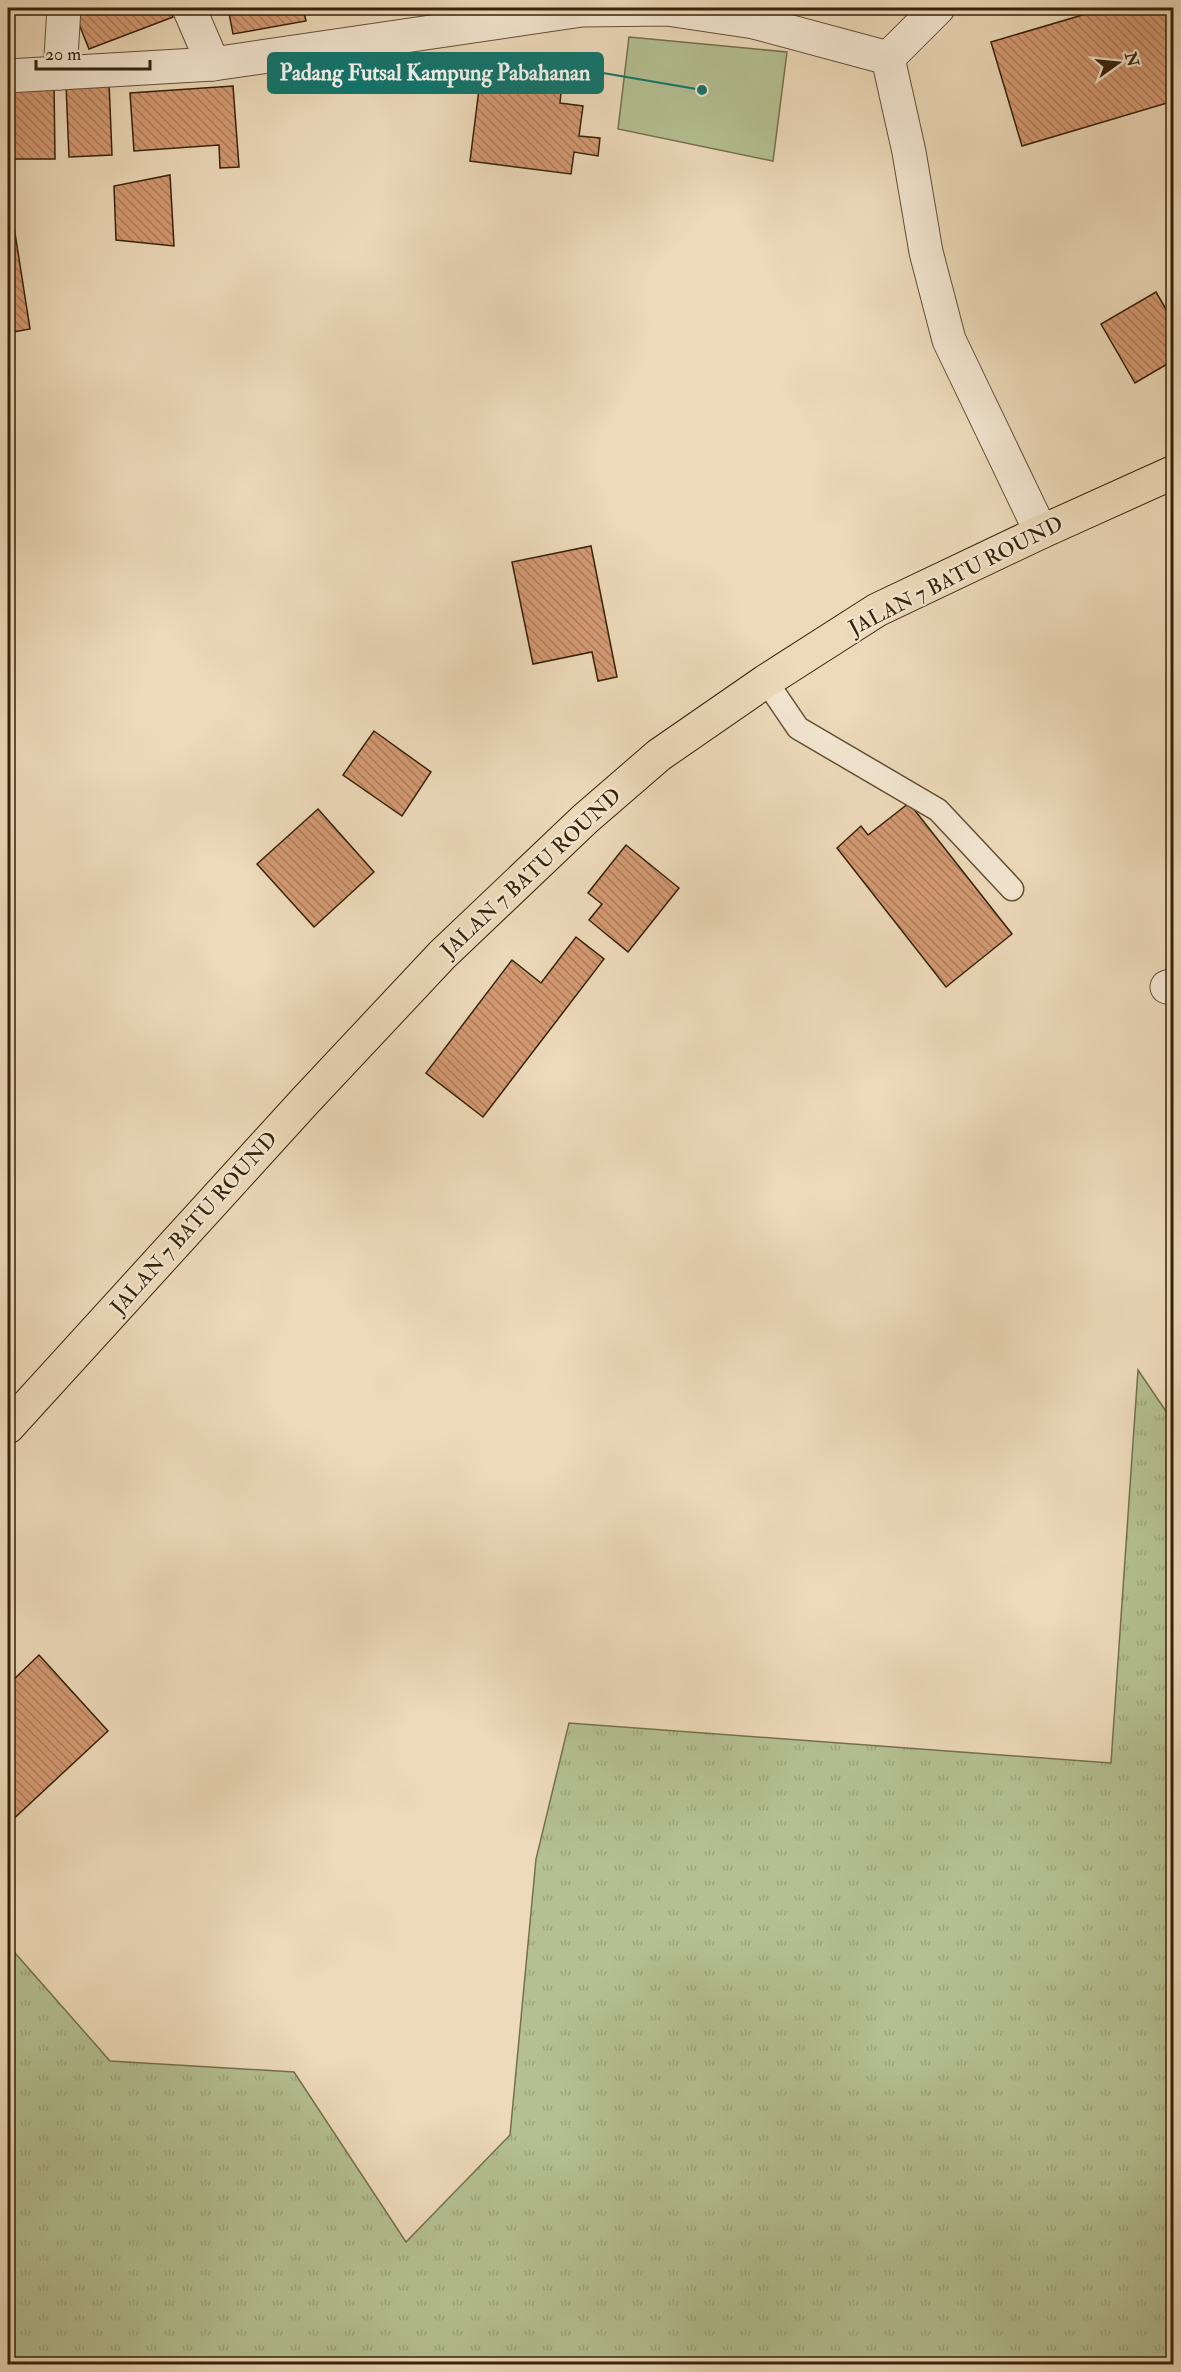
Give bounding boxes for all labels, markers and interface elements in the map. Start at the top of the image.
scale bar [36,33,150,71]
north arrow [1088,33,1148,93]
text: 20 m [45,43,81,66]
text: N [1120,49,1143,70]
callout: Padang Futsal Kampung Pabahanan [268,53,603,93]
text: Padang Futsal Kampung Pabahanan [280,59,591,88]
street label: JALAN 7 BATU ROUND [843,510,1068,642]
street label: JALAN 7 BATU ROUND [434,782,627,964]
street label: JALAN 7 BATU ROUND [104,1126,283,1321]

